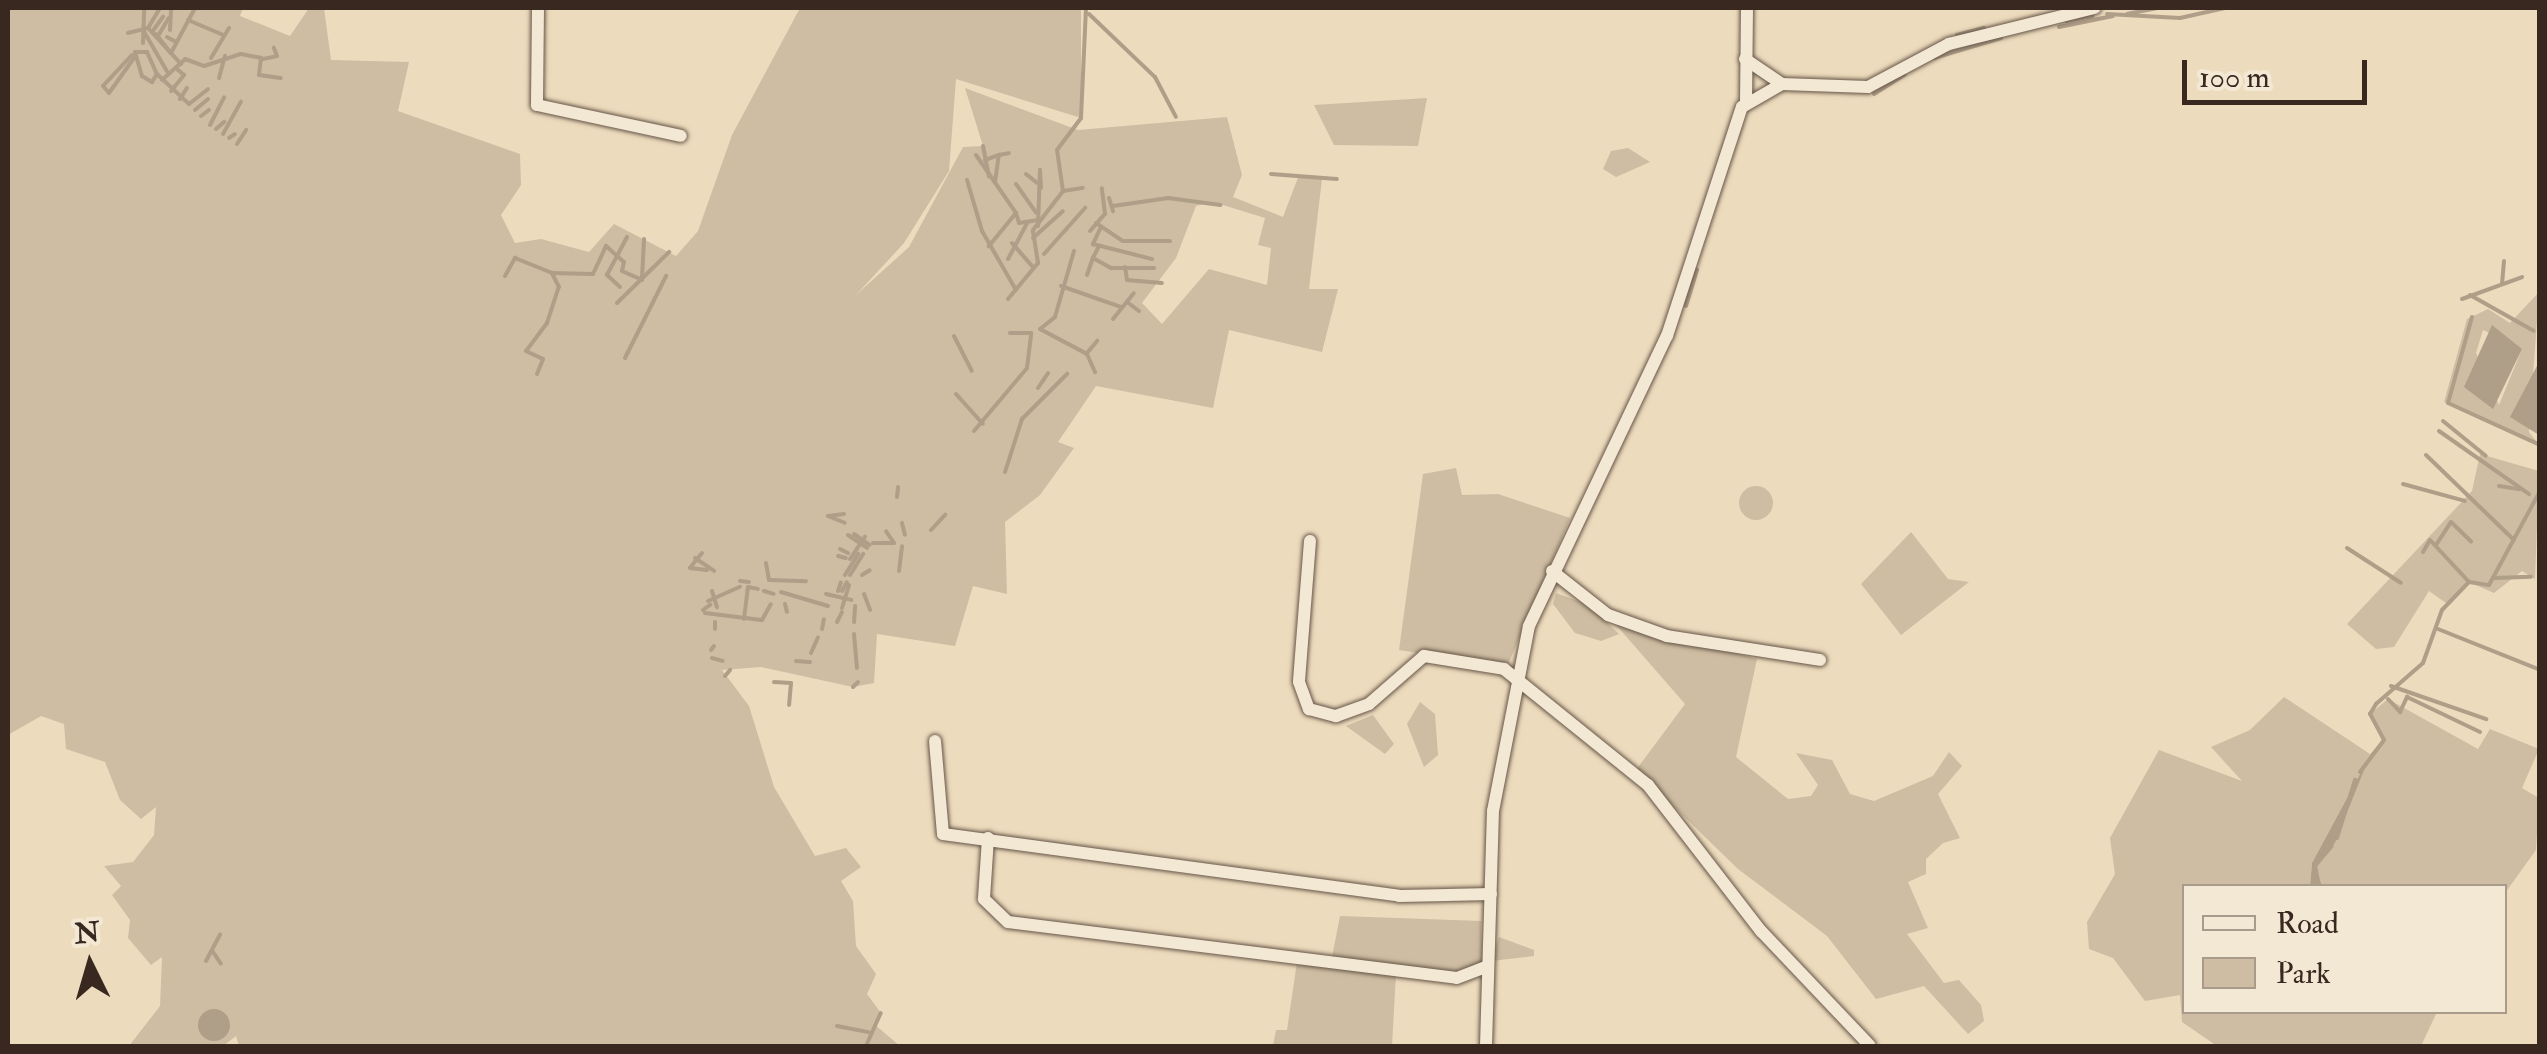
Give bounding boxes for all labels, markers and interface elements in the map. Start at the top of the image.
scale bar [2187,40,2372,102]
text: 100 m [2199,59,2270,96]
legend [2182,884,2507,1014]
text: Road [2276,905,2339,942]
north arrow [40,914,140,1014]
text: N [73,915,101,952]
text: Park [2276,955,2331,992]

